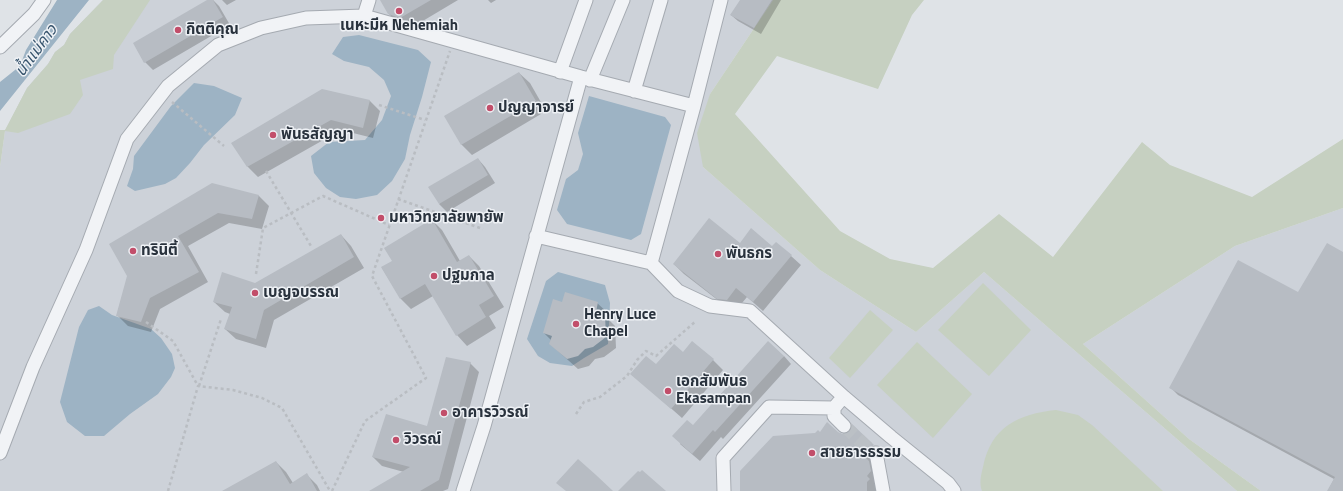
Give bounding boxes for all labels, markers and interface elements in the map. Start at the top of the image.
marker: เนหะมีห Nehemiah [394,6,404,16]
place label: เนหะมีห Nehemiah [340,17,458,35]
water label: น้ำแม่คาว [12,21,62,81]
place label: กิตติคุณ [186,21,239,39]
marker: กิตติคุณ [173,25,183,35]
place label: ปญญาจารย์ [498,99,574,117]
marker: ปญญาจารย์ [485,103,495,113]
place label: พันธสัญญา [281,126,354,144]
marker: พันธสัญญา [268,130,278,140]
place label: มหาวิทยาลัยพายัพ [389,209,504,227]
marker: มหาวิทยาลัยพายัพ [376,213,386,223]
place label: ทรินิตี้ [141,242,178,260]
place label: พันธกร [726,245,772,263]
marker: ทรินิตี้ [128,246,138,256]
marker: พันธกร [713,249,723,259]
place label: ปฐมกาล [442,267,495,285]
marker: ปฐมกาล [429,271,439,281]
place label: เบญจบรรณ [263,284,339,302]
marker: เบญจบรรณ [250,288,260,298]
place label: Henry Luce Chapel [584,306,656,341]
marker: Henry Luce Chapel [571,319,581,329]
place label: เอกสัมพันธ Ekasampan [676,373,751,408]
marker: เอกสัมพันธ Ekasampan [663,386,673,396]
place label: อาคารวิวรณ์ [452,404,529,422]
marker: อาคารวิวรณ์ [439,408,449,418]
place label: วิวรณ์ [404,431,441,449]
marker: วิวรณ์ [391,435,401,445]
place label: สายธารธรรม [820,444,901,462]
marker: สายธารธรรม [807,448,817,458]

